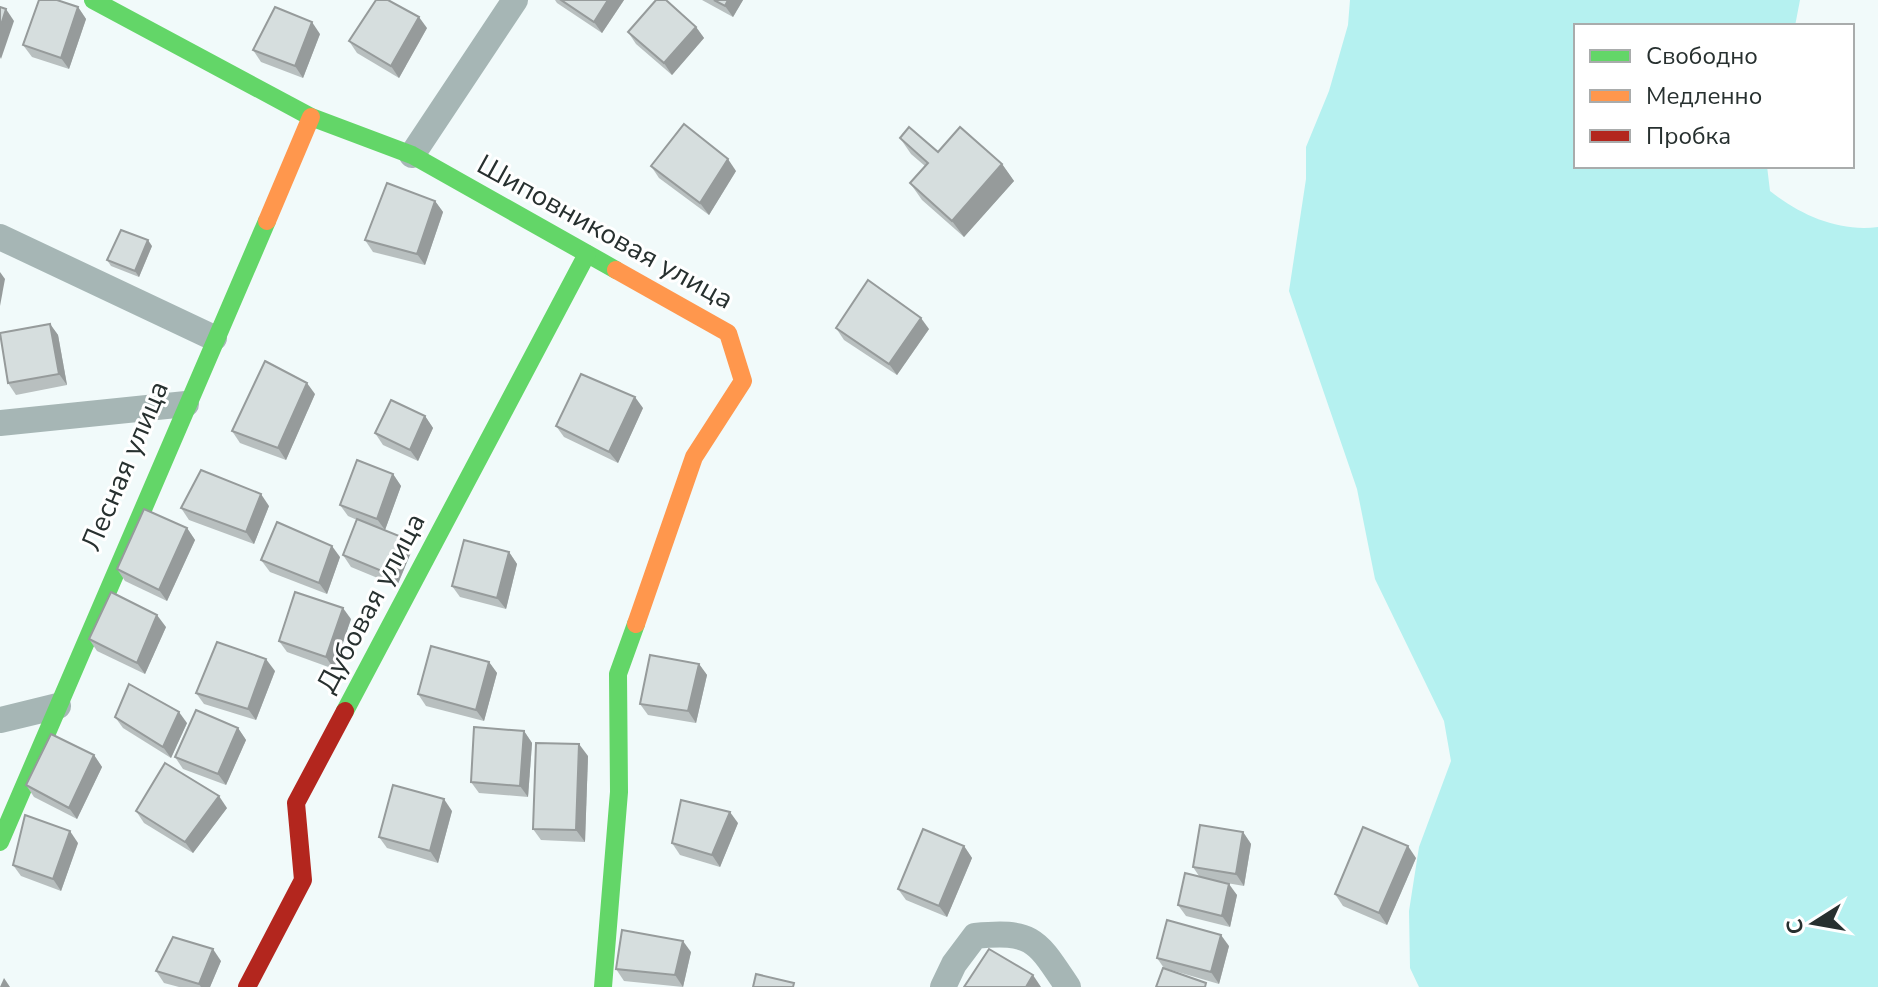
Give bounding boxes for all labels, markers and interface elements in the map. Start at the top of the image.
legend [1574,24,1854,168]
text: Свободно [1646,40,1758,72]
text: Медленно [1646,80,1762,112]
text: Пробка [1646,120,1731,152]
street label: Шиповниковая улица [470,146,740,318]
street label: Лесная улица [72,375,178,557]
street label: Дубовая улица [308,506,434,700]
north arrow [1774,883,1854,963]
text: С [1779,916,1812,937]

